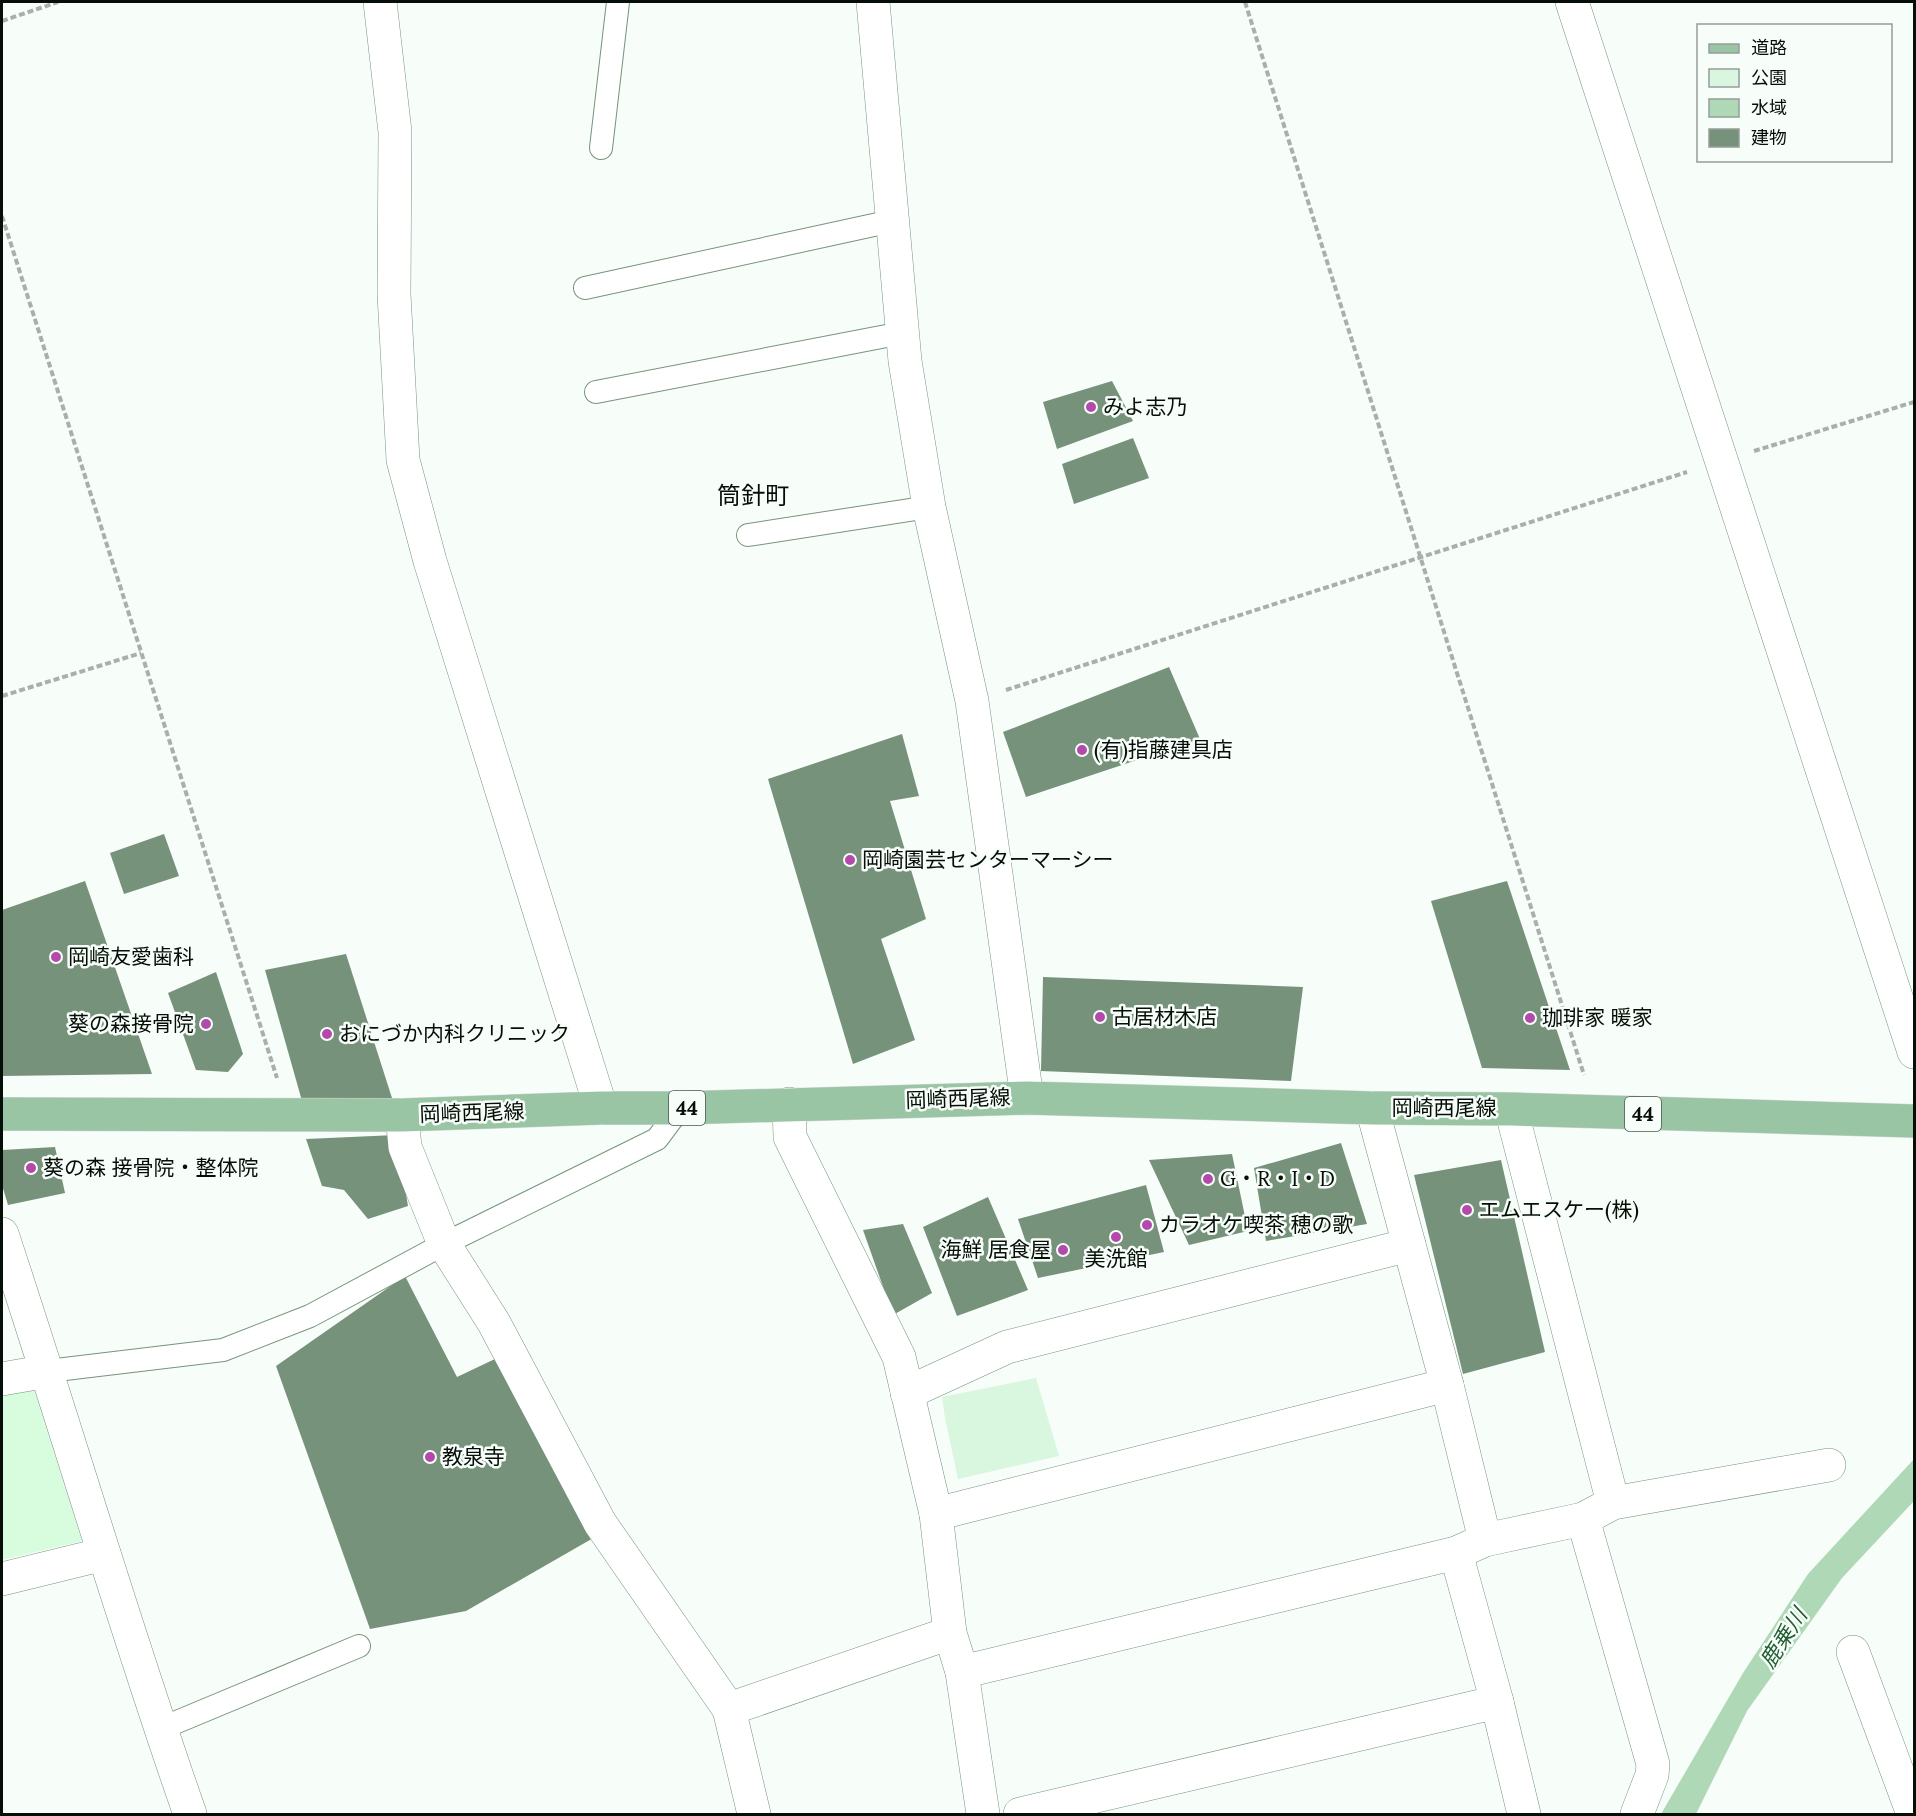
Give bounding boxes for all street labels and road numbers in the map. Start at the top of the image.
street label: 岡崎西尾線 [905,1083,1011,1114]
road number: 44 [669,1091,705,1125]
street label: 岡崎西尾線 [1392,1094,1497,1121]
street label: 岡崎西尾線 [419,1097,525,1128]
road number: 44 [1625,1097,1661,1131]

